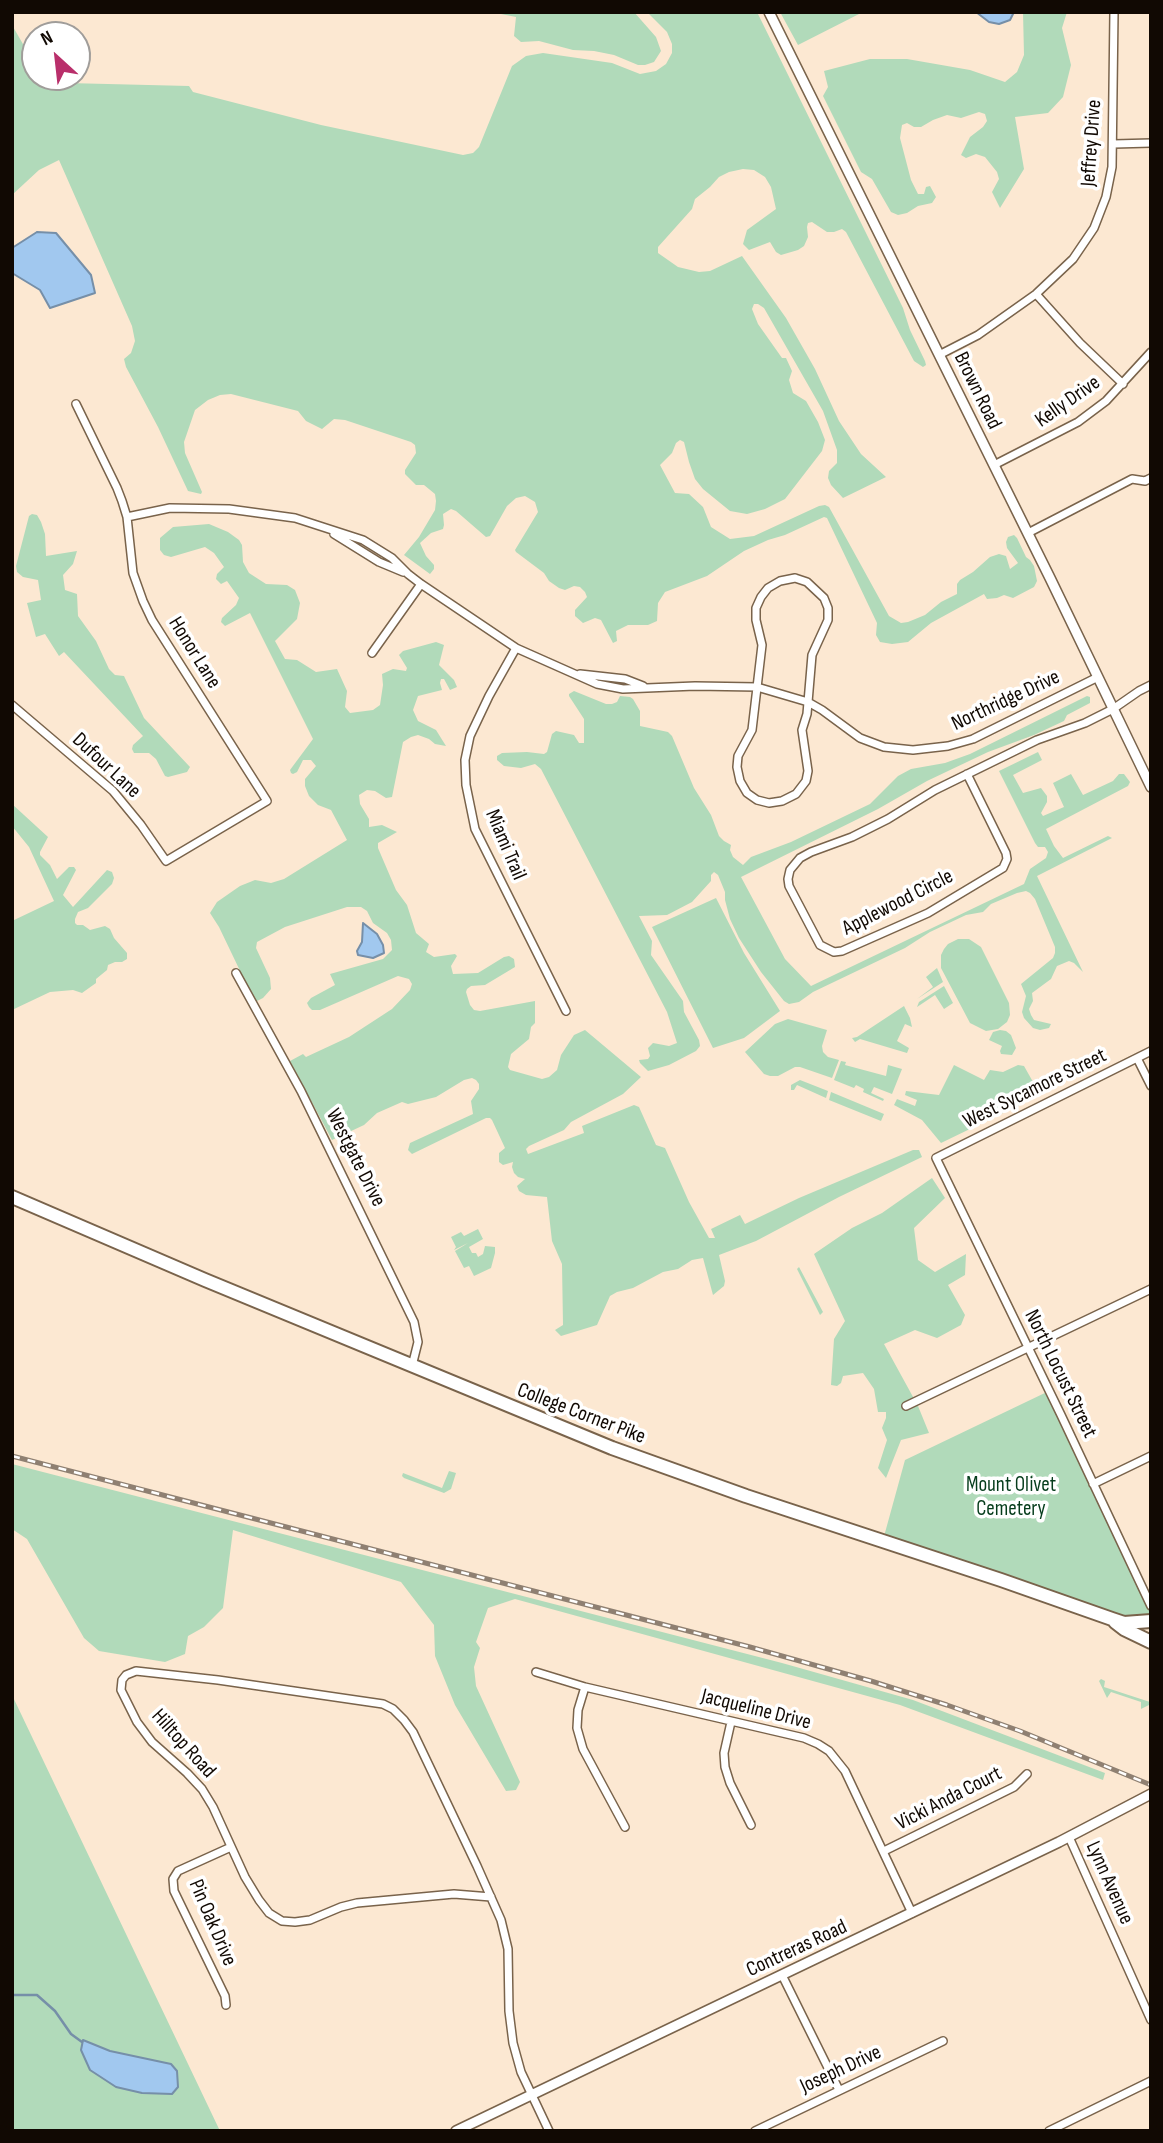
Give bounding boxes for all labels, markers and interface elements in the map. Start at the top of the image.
north arrow [21,21,91,91]
text: N [37,26,57,51]
street label: Jeffrey Drive [1076,99,1108,187]
street label: Brown Road [948,348,1006,434]
street label: Kelly Drive [1031,371,1105,433]
street label: Honor Lane [162,613,226,693]
street label: Northridge Drive [948,665,1064,737]
street label: Dufour Lane [66,728,146,804]
street label: Miami Trail [479,806,531,884]
street label: Applewood Circle [838,864,958,942]
street label: West Sycamore Street [959,1043,1111,1135]
street label: Westgate Drive [320,1105,390,1211]
street label: North Locust Street [1018,1306,1102,1442]
street label: College Corner Pike [513,1378,649,1450]
park label: Mount Olivet Cemetery [966,1473,1056,1523]
street label: Jacqueline Drive [698,1684,814,1736]
street label: Hilltop Road [145,1704,221,1784]
street label: Vicki Anda Court [892,1761,1006,1837]
street label: Lynn Avenue [1080,1838,1138,1928]
street label: Pin Oak Drive [183,1876,241,1970]
street label: Contreras Road [743,1915,851,1983]
street label: Joseph Drive [796,2040,886,2100]

